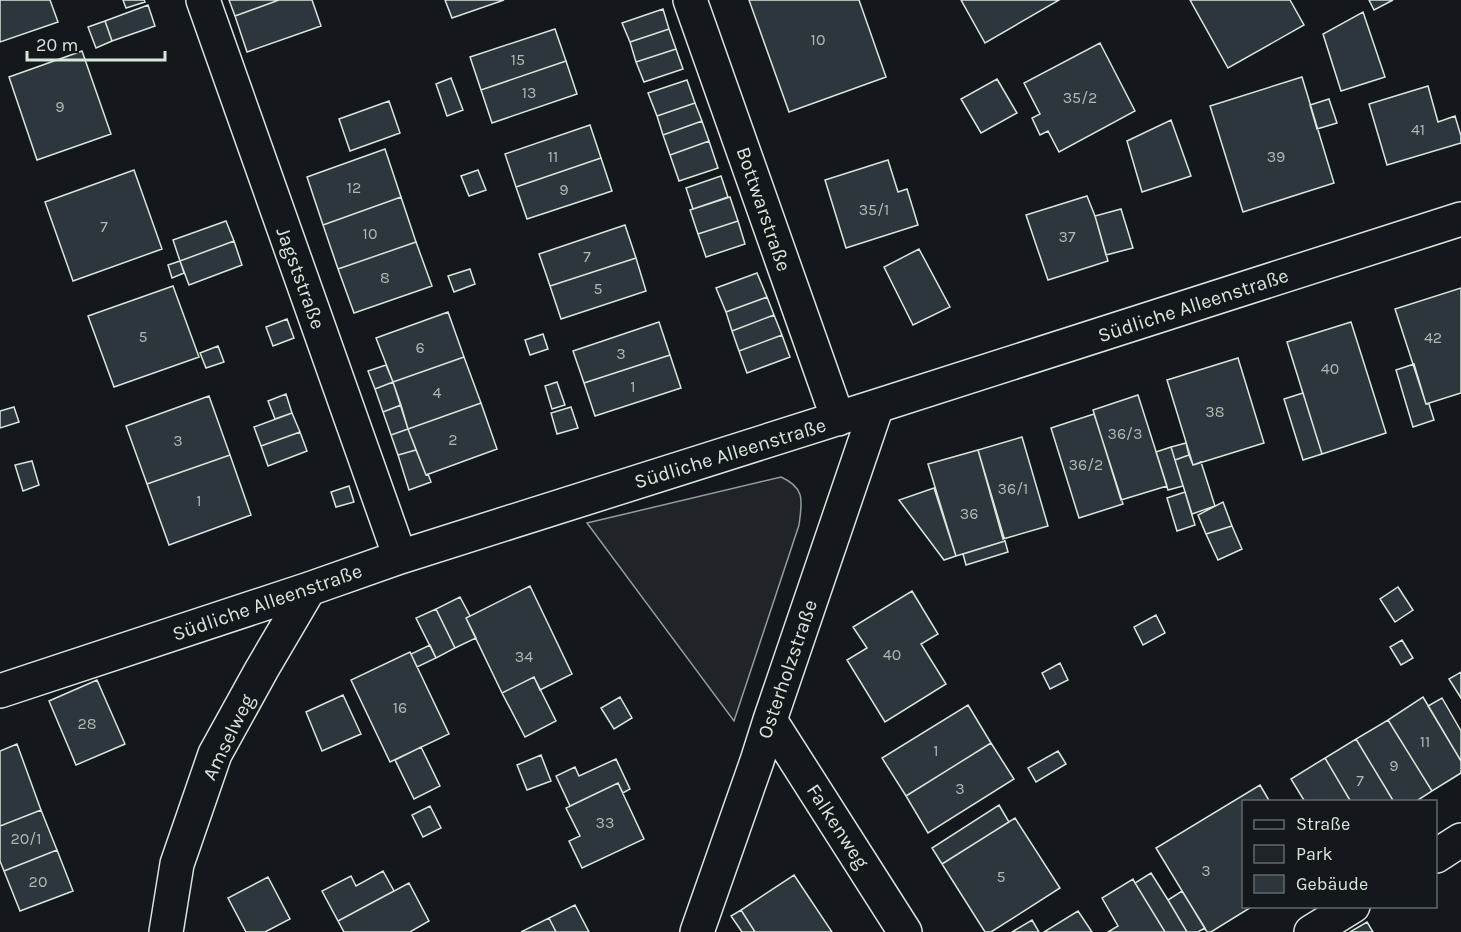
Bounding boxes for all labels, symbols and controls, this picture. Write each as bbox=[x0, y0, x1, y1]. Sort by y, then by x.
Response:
scale bar bbox=[27, 24, 165, 62]
house number: 10 bbox=[811, 30, 825, 49]
text: 20 m bbox=[36, 34, 78, 56]
house number: 15 bbox=[511, 50, 525, 69]
house number: 13 bbox=[522, 83, 536, 102]
house number: 35/2 bbox=[1063, 88, 1097, 107]
house number: 9 bbox=[55, 97, 65, 116]
house number: 41 bbox=[1411, 120, 1425, 139]
street label: Bottwarstraße bbox=[731, 144, 796, 274]
house number: 11 bbox=[548, 147, 558, 166]
house number: 39 bbox=[1267, 147, 1285, 166]
house number: 12 bbox=[347, 178, 361, 197]
house number: 9 bbox=[559, 180, 569, 199]
house number: 35/1 bbox=[859, 200, 889, 219]
house number: 7 bbox=[100, 217, 108, 236]
street label: Jagststraße bbox=[271, 224, 330, 332]
house number: 10 bbox=[363, 224, 377, 243]
house number: 37 bbox=[1059, 227, 1076, 246]
house number: 7 bbox=[583, 247, 591, 266]
street label: Südliche Alleenstraße bbox=[1095, 264, 1291, 347]
house number: 8 bbox=[380, 268, 390, 287]
house number: 5 bbox=[593, 279, 603, 298]
house number: 5 bbox=[138, 327, 148, 346]
house number: 42 bbox=[1424, 328, 1442, 347]
house number: 6 bbox=[415, 338, 425, 357]
house number: 3 bbox=[616, 344, 626, 363]
house number: 40 bbox=[1321, 359, 1339, 378]
house number: 1 bbox=[630, 377, 636, 396]
house number: 4 bbox=[433, 383, 442, 402]
house number: 38 bbox=[1205, 402, 1225, 421]
street label: Südliche Alleenstraße bbox=[632, 413, 829, 494]
house number: 36/3 bbox=[1108, 424, 1142, 443]
house number: 2 bbox=[448, 430, 458, 449]
house number: 3 bbox=[173, 431, 183, 450]
house number: 36/2 bbox=[1069, 455, 1103, 474]
house number: 36/1 bbox=[998, 479, 1028, 498]
house number: 1 bbox=[196, 491, 202, 510]
house number: 36 bbox=[960, 504, 978, 523]
street label: Südliche Alleenstraße bbox=[169, 559, 365, 646]
street label: Osterholzstraße bbox=[753, 597, 822, 742]
house number: 40 bbox=[883, 645, 901, 664]
house number: 34 bbox=[515, 647, 533, 666]
street label: Amselweg bbox=[198, 691, 259, 784]
house number: 16 bbox=[393, 698, 407, 717]
house number: 28 bbox=[77, 714, 97, 733]
house number: 11 bbox=[1420, 732, 1430, 751]
house number: 1 bbox=[933, 741, 939, 760]
house number: 9 bbox=[1389, 756, 1399, 775]
house number: 7 bbox=[1356, 771, 1364, 790]
house number: 3 bbox=[955, 779, 965, 798]
street label: Falkenweg bbox=[802, 780, 873, 873]
legend bbox=[1242, 800, 1437, 908]
house number: 33 bbox=[596, 813, 614, 832]
text: Straße bbox=[1296, 813, 1350, 835]
house number: 20/1 bbox=[11, 829, 41, 848]
text: Park bbox=[1296, 843, 1333, 865]
house number: 3 bbox=[1201, 861, 1211, 880]
house number: 5 bbox=[996, 867, 1006, 886]
house number: 20 bbox=[29, 872, 47, 891]
text: Gebäude bbox=[1296, 873, 1368, 895]

